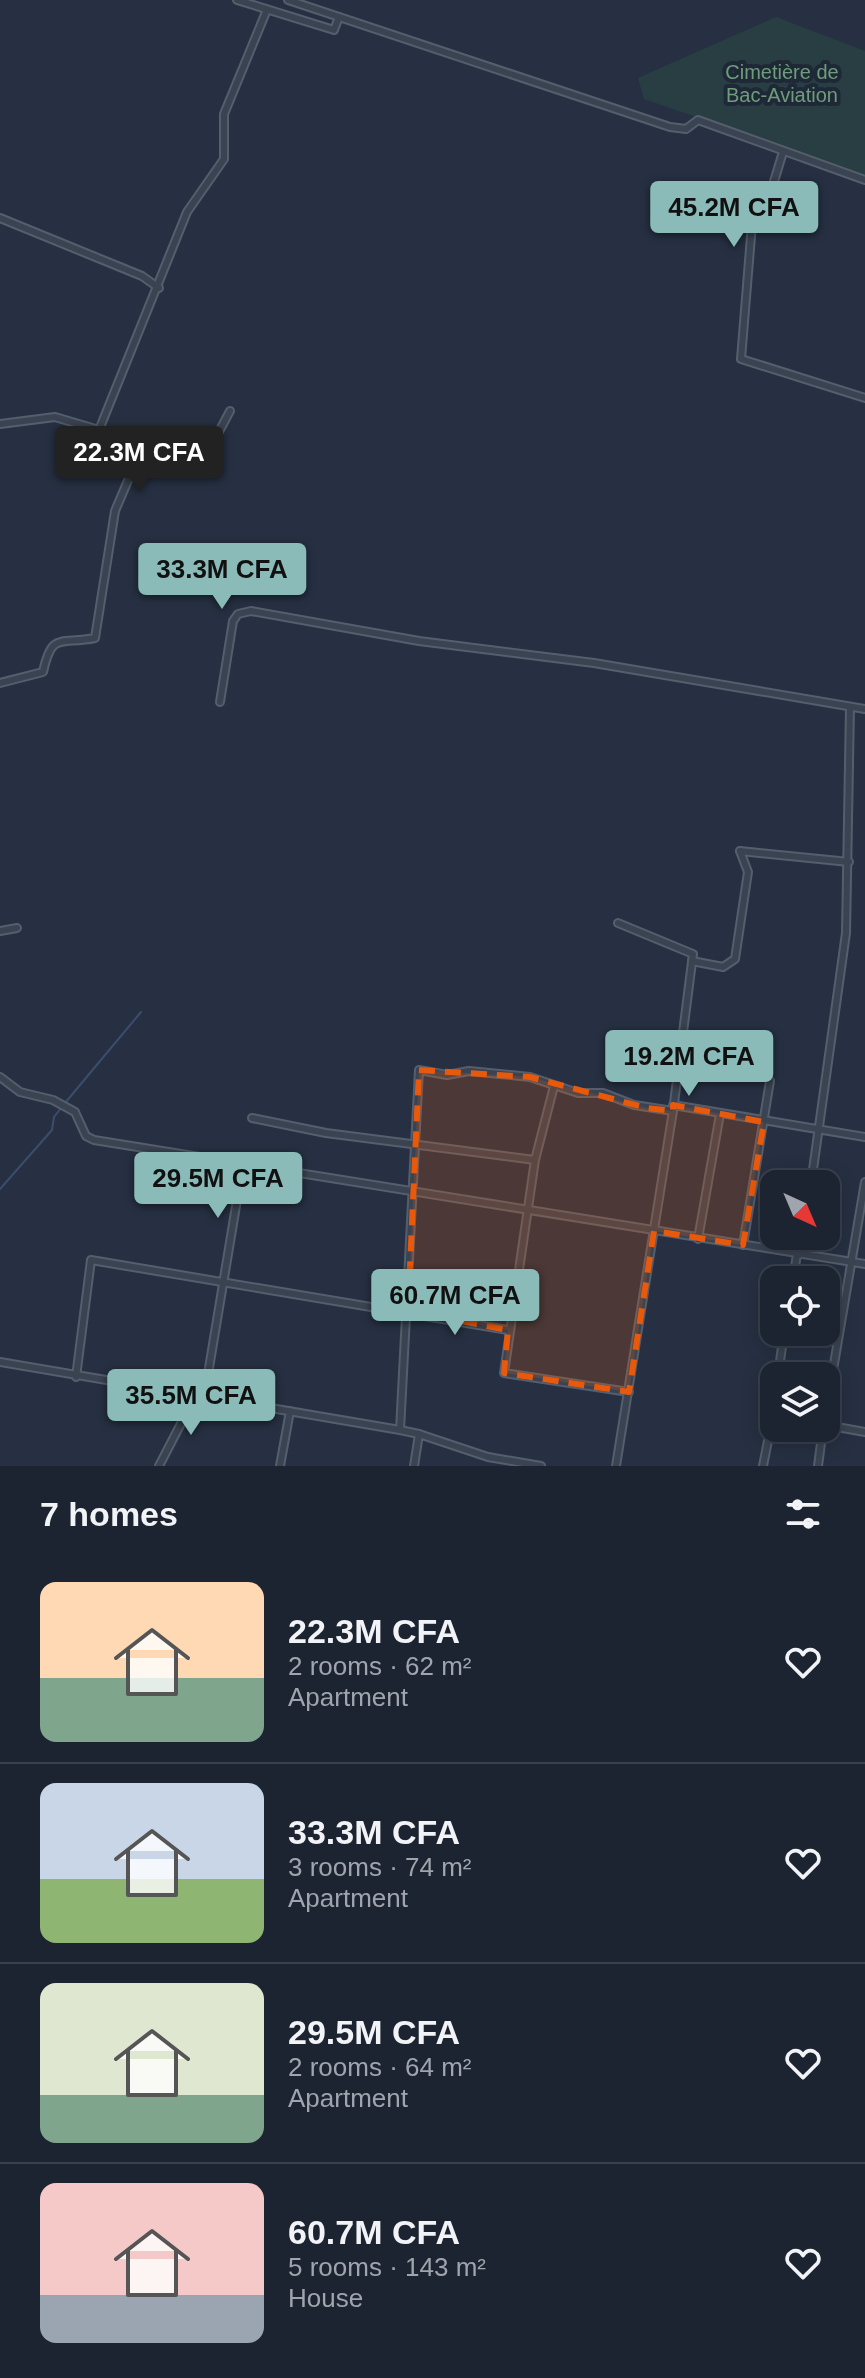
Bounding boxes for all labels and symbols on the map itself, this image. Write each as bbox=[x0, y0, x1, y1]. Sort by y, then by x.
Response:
park label: Cimetière de Bac-Aviation bbox=[725, 61, 839, 106]
pin: 45.2M CFA bbox=[642, 181, 826, 249]
pin: 22.3M CFA bbox=[47, 426, 231, 494]
pin: 33.3M CFA bbox=[130, 543, 314, 611]
pin: 19.2M CFA bbox=[597, 1030, 781, 1098]
pin: 29.5M CFA bbox=[126, 1152, 310, 1220]
north arrow bbox=[760, 1170, 840, 1250]
pin: 60.7M CFA bbox=[363, 1269, 547, 1337]
pin: 35.5M CFA bbox=[99, 1369, 283, 1437]

